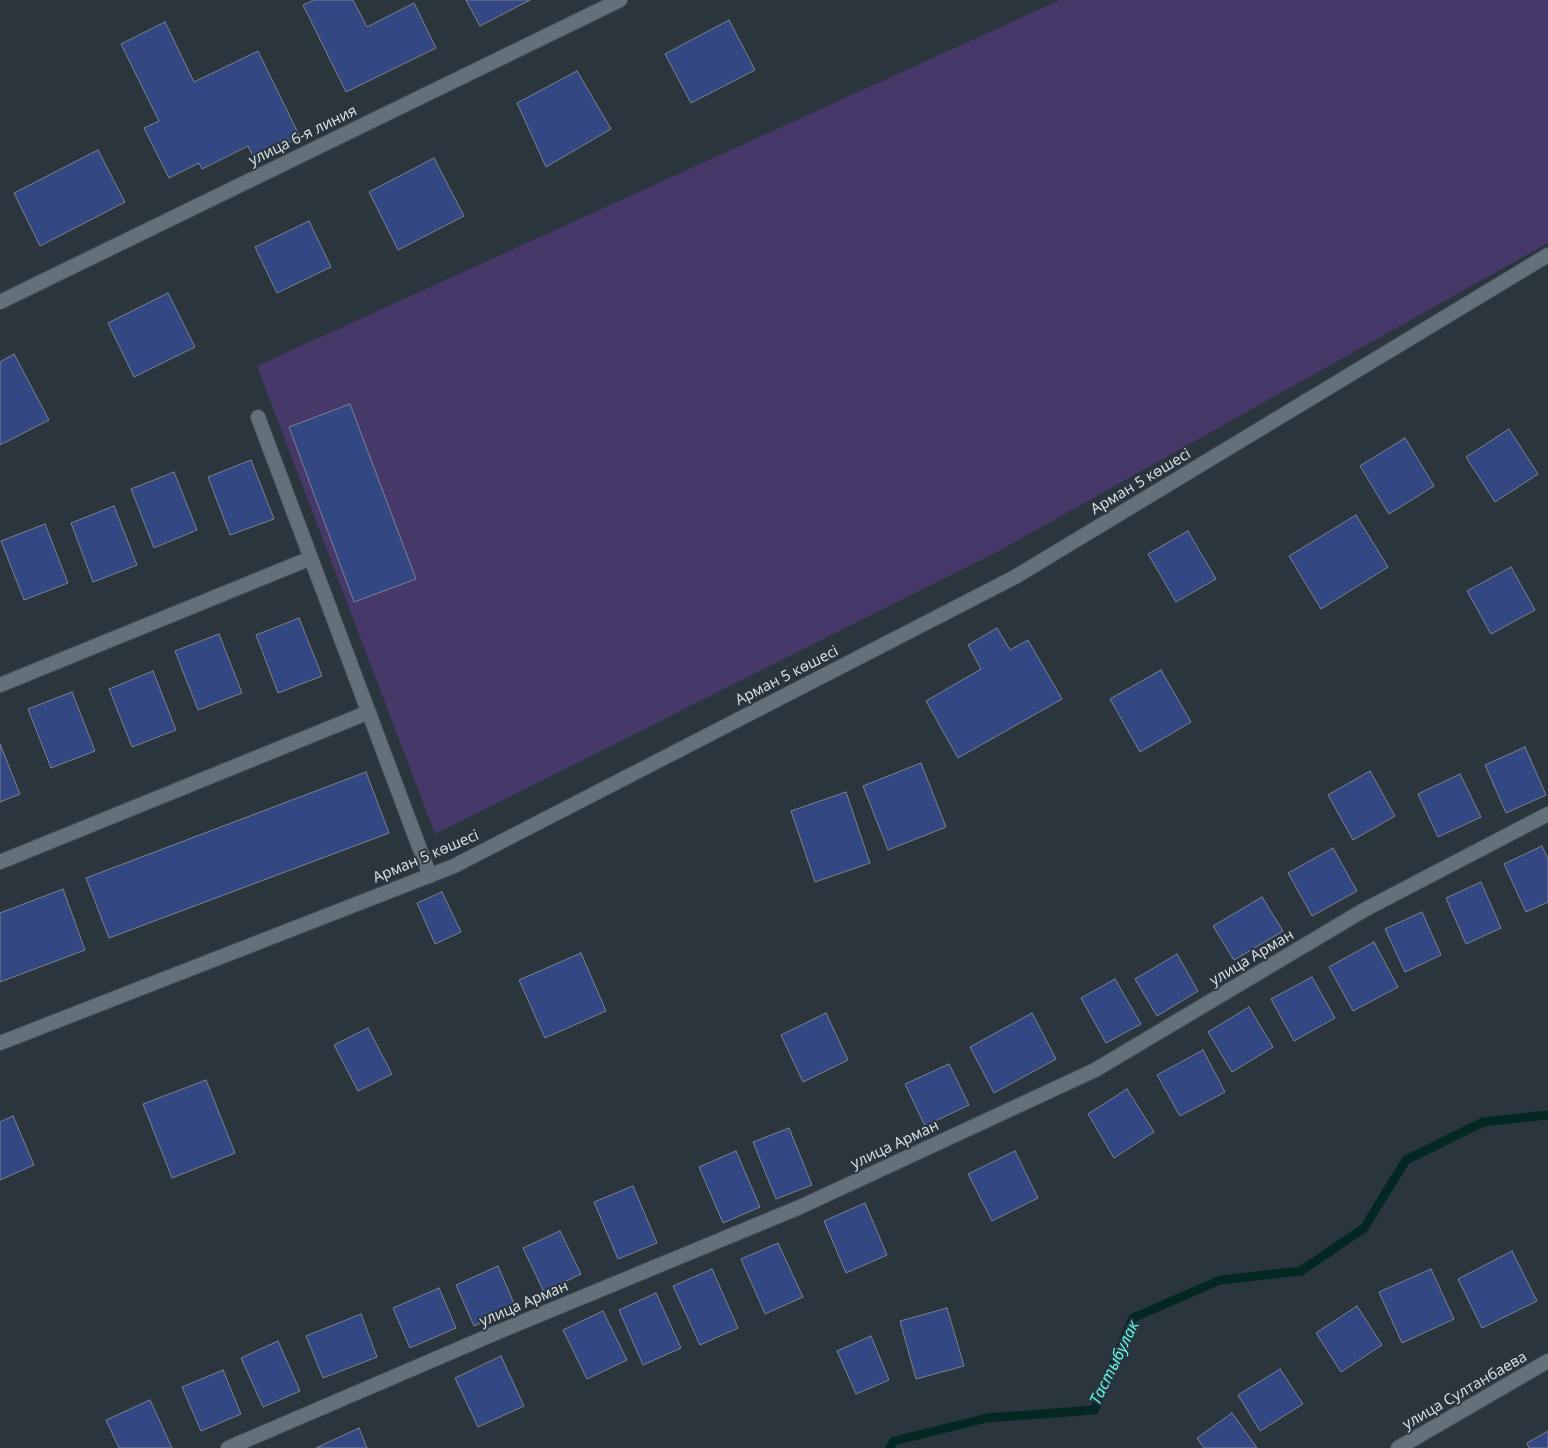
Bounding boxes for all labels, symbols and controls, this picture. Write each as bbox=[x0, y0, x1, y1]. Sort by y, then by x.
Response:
street label: улица 6-я линия bbox=[246, 102, 360, 170]
street label: Арман 5 көшесі bbox=[1088, 445, 1194, 519]
street label: Арман 5 көшесі bbox=[732, 642, 842, 710]
street label: Арман 5 көшесі bbox=[370, 827, 482, 887]
street label: улица Арман bbox=[1207, 926, 1297, 990]
street label: улица Арман bbox=[848, 1117, 942, 1173]
street label: улица Арман bbox=[477, 1277, 571, 1331]
water label: Тастыбулак bbox=[1086, 1318, 1144, 1408]
street label: улица Султанбаева bbox=[1400, 1348, 1530, 1434]

